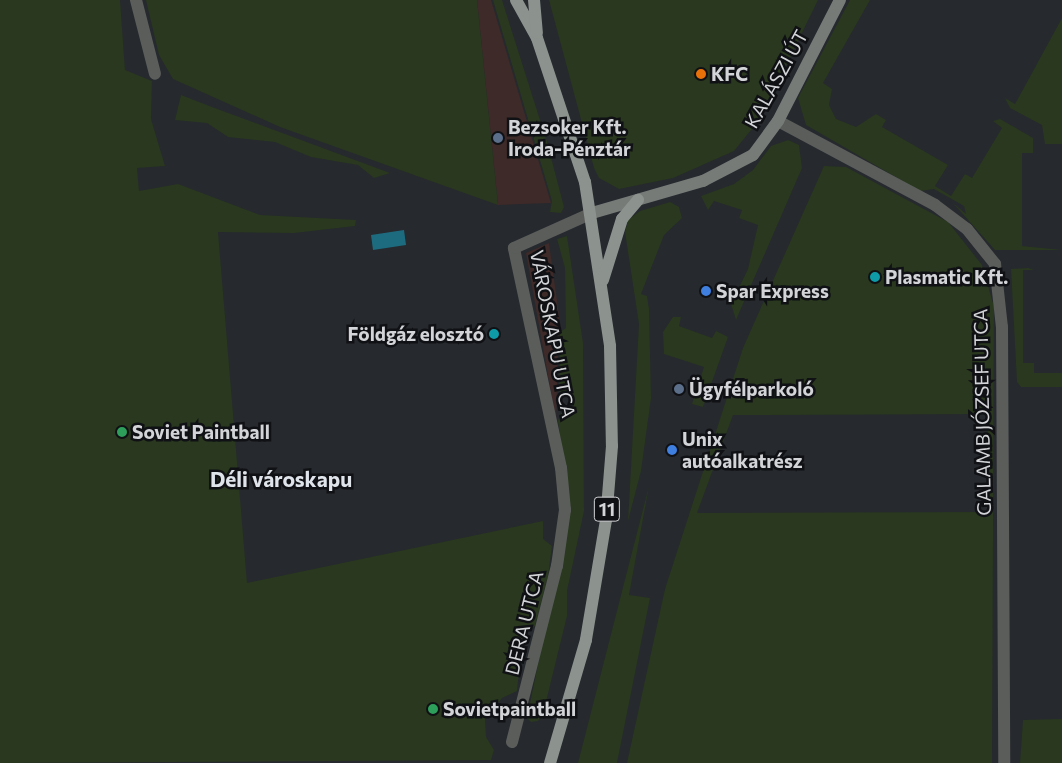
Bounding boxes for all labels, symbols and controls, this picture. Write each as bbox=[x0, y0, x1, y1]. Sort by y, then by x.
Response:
street label: KALÁSZI ÚT bbox=[740, 26, 812, 132]
place label: KFC bbox=[711, 63, 748, 85]
marker: KFC bbox=[695, 68, 707, 80]
place label: Bezsoker Kft. Iroda-Pénztár bbox=[508, 116, 631, 160]
marker: Bezsoker Kft. Iroda-Pénztár bbox=[492, 132, 504, 144]
street label: VÁROSKAPU UTCA bbox=[526, 248, 580, 420]
place label: Plasmatic Kft. bbox=[885, 266, 1008, 288]
marker: Plasmatic Kft. bbox=[869, 271, 881, 283]
place label: Spar Express bbox=[716, 280, 829, 302]
marker: Spar Express bbox=[700, 285, 712, 297]
street label: GALAMB JÓZSEF UTCA bbox=[969, 308, 995, 516]
place label: Földgáz elosztó bbox=[348, 323, 484, 345]
marker: Földgáz elosztó bbox=[488, 328, 500, 340]
place label: Ügyfélparkoló bbox=[689, 378, 814, 400]
marker: Ügyfélparkoló bbox=[673, 383, 685, 395]
place label: Soviet Paintball bbox=[132, 421, 270, 443]
marker: Soviet Paintball bbox=[116, 426, 128, 438]
place label: Unix autóalkatrész bbox=[682, 428, 803, 472]
marker: Unix autóalkatrész bbox=[666, 444, 678, 456]
district label: Déli városkapu bbox=[210, 466, 352, 492]
road number: 11 bbox=[593, 494, 621, 524]
street label: DERA UTCA bbox=[500, 569, 548, 677]
place label: Sovietpaintball bbox=[443, 698, 576, 720]
marker: Sovietpaintball bbox=[427, 703, 439, 715]

